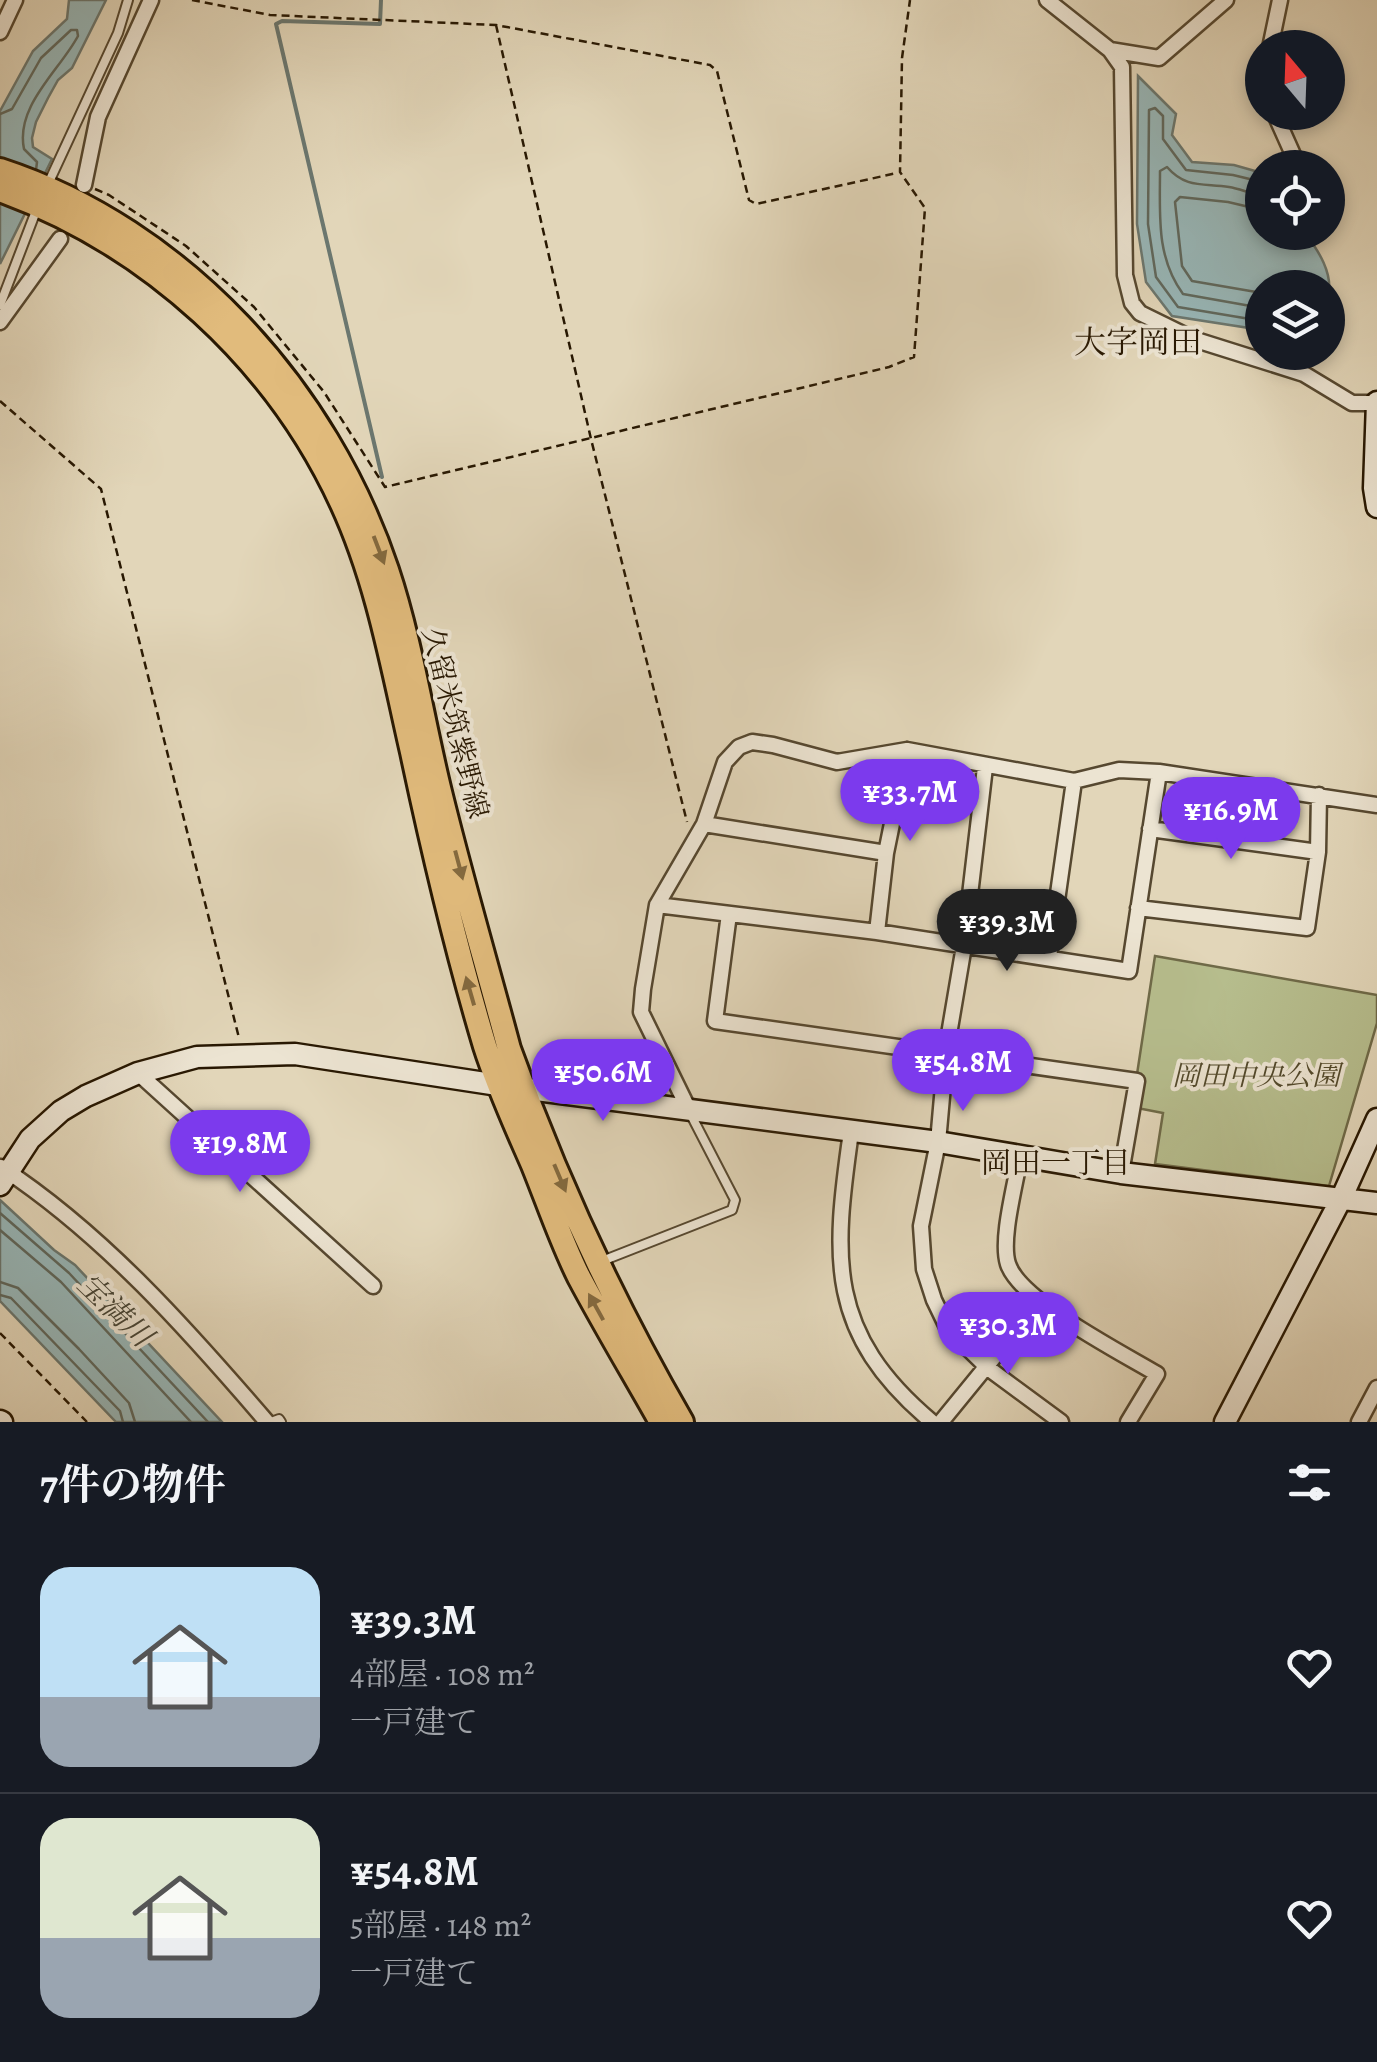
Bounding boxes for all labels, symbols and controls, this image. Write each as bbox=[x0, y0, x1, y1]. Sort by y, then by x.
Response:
north arrow bbox=[1245, 30, 1345, 130]
map controls bbox=[1245, 30, 1345, 370]
button: locate bbox=[1245, 150, 1345, 250]
button: layers bbox=[1245, 270, 1345, 370]
district label: 大字岡田 bbox=[1074, 320, 1202, 364]
one-way arrow bbox=[372, 535, 388, 565]
street label: 久留米筑紫野線 bbox=[413, 623, 497, 823]
pin: ¥33.7M bbox=[829, 759, 991, 844]
text: ¥33.7M bbox=[862, 769, 958, 813]
pin: ¥16.9M bbox=[1150, 777, 1312, 862]
text: ¥16.9M bbox=[1183, 787, 1279, 831]
one-way arrow bbox=[452, 850, 468, 881]
pin: ¥39.3M bbox=[926, 889, 1088, 974]
text: ¥39.3M bbox=[959, 899, 1055, 943]
one-way arrow bbox=[462, 976, 477, 1006]
pin: ¥54.8M bbox=[882, 1029, 1044, 1114]
pin: ¥50.6M bbox=[522, 1039, 684, 1124]
text: ¥54.8M bbox=[914, 1039, 1012, 1083]
text: ¥50.6M bbox=[554, 1049, 652, 1093]
park label: 岡田中央公園 bbox=[1172, 1057, 1344, 1095]
pin: ¥19.8M bbox=[159, 1110, 321, 1195]
text: ¥19.8M bbox=[192, 1120, 288, 1164]
district label: 岡田一丁目 bbox=[981, 1143, 1131, 1183]
one-way arrow bbox=[553, 1163, 569, 1193]
water label: 宝満川 bbox=[69, 1264, 163, 1358]
one-way arrow bbox=[587, 1292, 604, 1321]
pin: ¥30.3M bbox=[927, 1292, 1089, 1377]
text: ¥30.3M bbox=[959, 1302, 1057, 1346]
icon: filters bbox=[1282, 1455, 1337, 1510]
text: 7件の物件 bbox=[40, 1456, 226, 1513]
text: ¥39.3M bbox=[350, 1591, 477, 1648]
icon: home bbox=[120, 1607, 240, 1727]
icon: heart bbox=[1282, 1640, 1337, 1695]
text: 4部屋 · 108 m² bbox=[350, 1652, 535, 1696]
text: 一戸建て bbox=[350, 1700, 478, 1744]
text: ¥54.8M bbox=[350, 1842, 479, 1899]
icon: home bbox=[120, 1858, 240, 1978]
icon: heart bbox=[1282, 1891, 1337, 1946]
text: 5部屋 · 148 m² bbox=[350, 1903, 531, 1947]
text: 一戸建て bbox=[350, 1951, 478, 1995]

